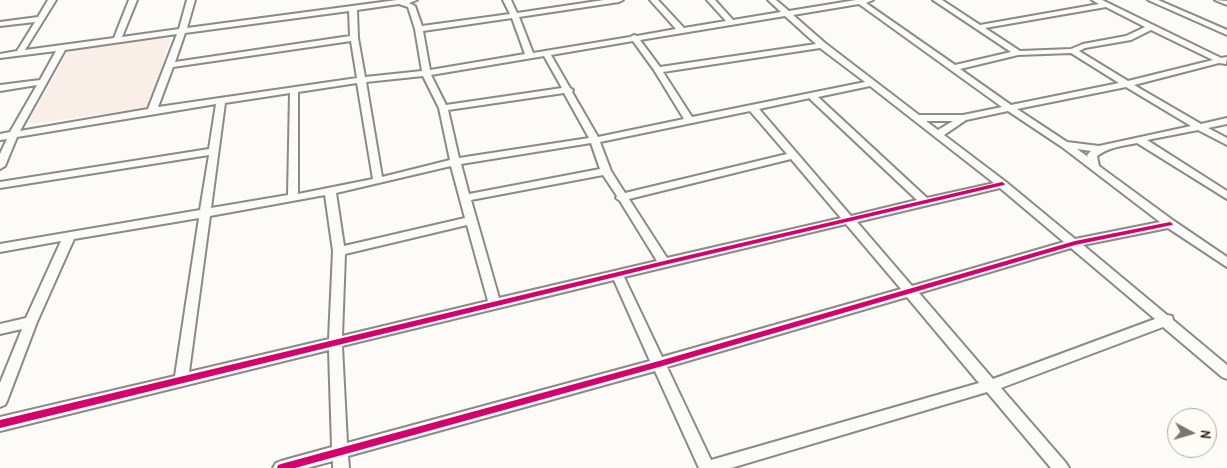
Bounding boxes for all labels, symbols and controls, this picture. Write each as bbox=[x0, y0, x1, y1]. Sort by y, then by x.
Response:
north arrow bbox=[1167, 408, 1217, 458]
text: N bbox=[1197, 430, 1216, 439]

